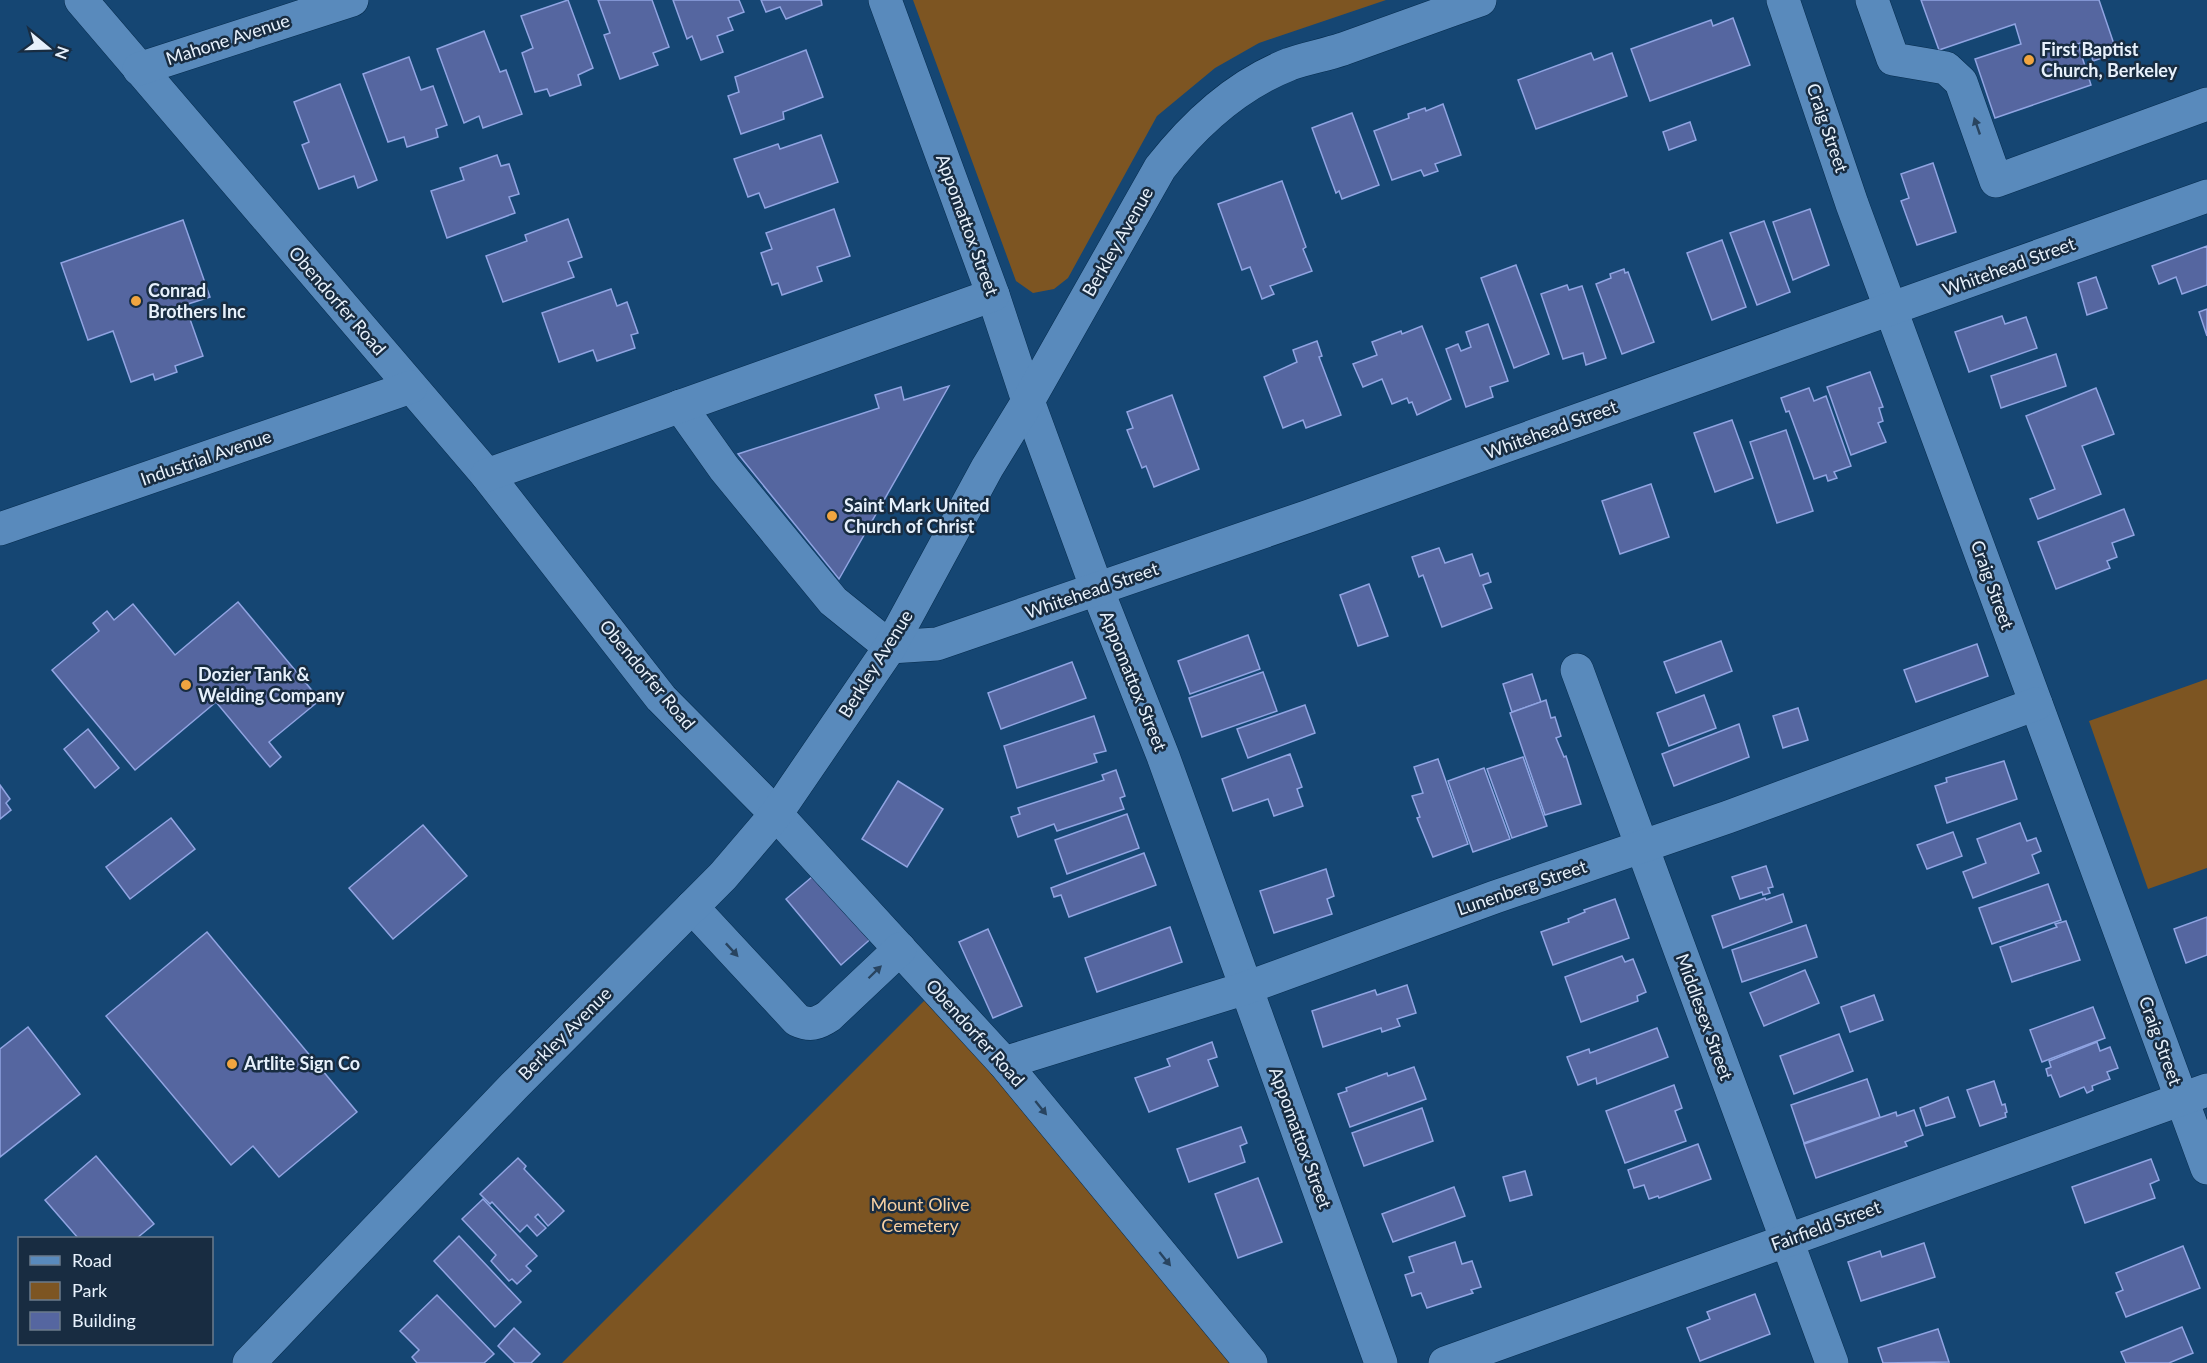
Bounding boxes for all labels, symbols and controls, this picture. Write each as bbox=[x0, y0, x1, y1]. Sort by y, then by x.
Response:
street label: Mahone Avenue bbox=[163, 9, 292, 69]
north arrow bbox=[18, 18, 78, 78]
place label: First Baptist Church, Berkeley bbox=[2041, 38, 2178, 81]
text: N bbox=[52, 44, 74, 62]
marker: First Baptist Church, Berkeley bbox=[2022, 53, 2036, 67]
street label: Craig Street bbox=[1802, 80, 1854, 176]
one-way arrow bbox=[1971, 117, 1981, 135]
street label: Appomattox Street bbox=[932, 151, 1004, 299]
street label: Berkley Avenue bbox=[1077, 183, 1157, 300]
street label: Whitehead Street bbox=[1939, 232, 2078, 300]
street label: Obendorfer Road bbox=[285, 241, 391, 359]
place label: Conrad Brothers Inc bbox=[148, 279, 246, 322]
marker: Conrad Brothers Inc bbox=[129, 294, 143, 308]
street label: Whitehead Street bbox=[1481, 395, 1620, 463]
street label: Industrial Avenue bbox=[137, 424, 274, 490]
place label: Saint Mark United Church of Christ bbox=[844, 494, 989, 537]
marker: Saint Mark United Church of Christ bbox=[825, 509, 839, 523]
street label: Craig Street bbox=[1967, 537, 2019, 633]
street label: Whitehead Street bbox=[1022, 557, 1162, 623]
street label: Berkley Avenue bbox=[833, 606, 917, 721]
street label: Appomattox Street bbox=[1096, 607, 1172, 754]
street label: Obendorfer Road bbox=[595, 615, 700, 734]
place label: Dozier Tank & Welding Company bbox=[198, 663, 345, 706]
marker: Dozier Tank & Welding Company bbox=[179, 678, 193, 692]
street label: Lunenberg Street bbox=[1454, 854, 1590, 920]
one-way arrow bbox=[724, 943, 738, 957]
street label: Middlesex Street bbox=[1672, 950, 1738, 1083]
one-way arrow bbox=[868, 965, 883, 979]
street label: Obendorfer Road bbox=[922, 974, 1030, 1091]
street label: Berkley Avenue bbox=[513, 982, 615, 1084]
street label: Craig Street bbox=[2135, 993, 2187, 1089]
place label: Artlite Sign Co bbox=[243, 1052, 360, 1074]
marker: Artlite Sign Co bbox=[225, 1057, 239, 1071]
street label: Appomattox Street bbox=[1265, 1064, 1337, 1212]
one-way arrow bbox=[1035, 1100, 1048, 1116]
park label: Mount Olive Cemetery bbox=[870, 1193, 970, 1236]
street label: Fairfield Street bbox=[1768, 1195, 1884, 1255]
legend bbox=[18, 1237, 213, 1345]
text: Road bbox=[72, 1249, 112, 1271]
one-way arrow bbox=[1158, 1251, 1171, 1266]
text: Park bbox=[72, 1279, 108, 1301]
text: Building bbox=[72, 1309, 136, 1331]

